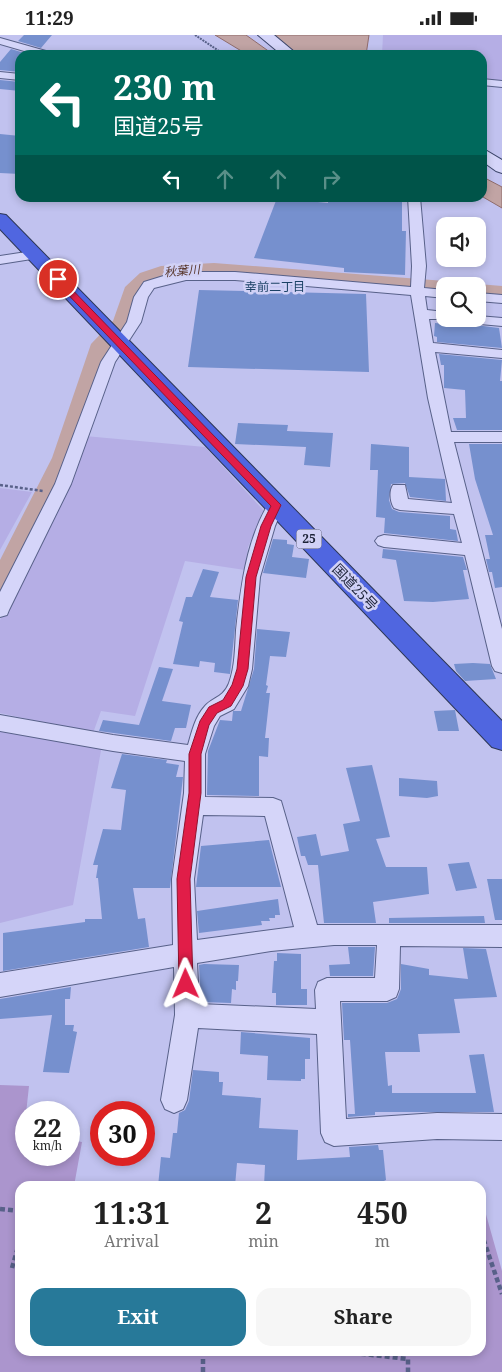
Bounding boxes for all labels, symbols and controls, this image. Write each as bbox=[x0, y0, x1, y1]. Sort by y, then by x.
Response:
text: 11:29 bbox=[25, 5, 74, 31]
text: 230 m bbox=[113, 63, 216, 110]
icon: left bbox=[30, 70, 95, 135]
text: 国道25号 bbox=[113, 110, 204, 140]
icon: left bbox=[158, 165, 186, 193]
icon: ahead bbox=[211, 165, 239, 193]
icon: ahead bbox=[264, 165, 292, 193]
icon: right bbox=[317, 165, 345, 193]
map controls bbox=[436, 217, 486, 327]
button: sound bbox=[436, 217, 486, 267]
pin bbox=[37, 258, 79, 300]
water label: 秋葉川 bbox=[163, 260, 203, 281]
icon: arrive bbox=[44, 265, 72, 293]
button: search bbox=[436, 277, 486, 327]
district label: 幸前二丁目 bbox=[245, 278, 305, 295]
road number: 25 bbox=[296, 529, 322, 549]
street label: 国道25号 bbox=[329, 559, 382, 614]
position arrow bbox=[159, 957, 211, 1009]
speed limit sign: 30 bbox=[90, 1101, 155, 1166]
text: 22 bbox=[33, 1110, 62, 1144]
text: km/h bbox=[33, 1137, 62, 1154]
text: 11:31 bbox=[93, 1192, 170, 1233]
text: 2 bbox=[255, 1192, 272, 1233]
text: 450 bbox=[357, 1192, 408, 1233]
text: Arrival bbox=[104, 1230, 159, 1252]
text: min bbox=[248, 1230, 279, 1252]
text: m bbox=[375, 1230, 390, 1252]
button: Exit bbox=[30, 1288, 246, 1346]
button: Share bbox=[256, 1288, 471, 1346]

